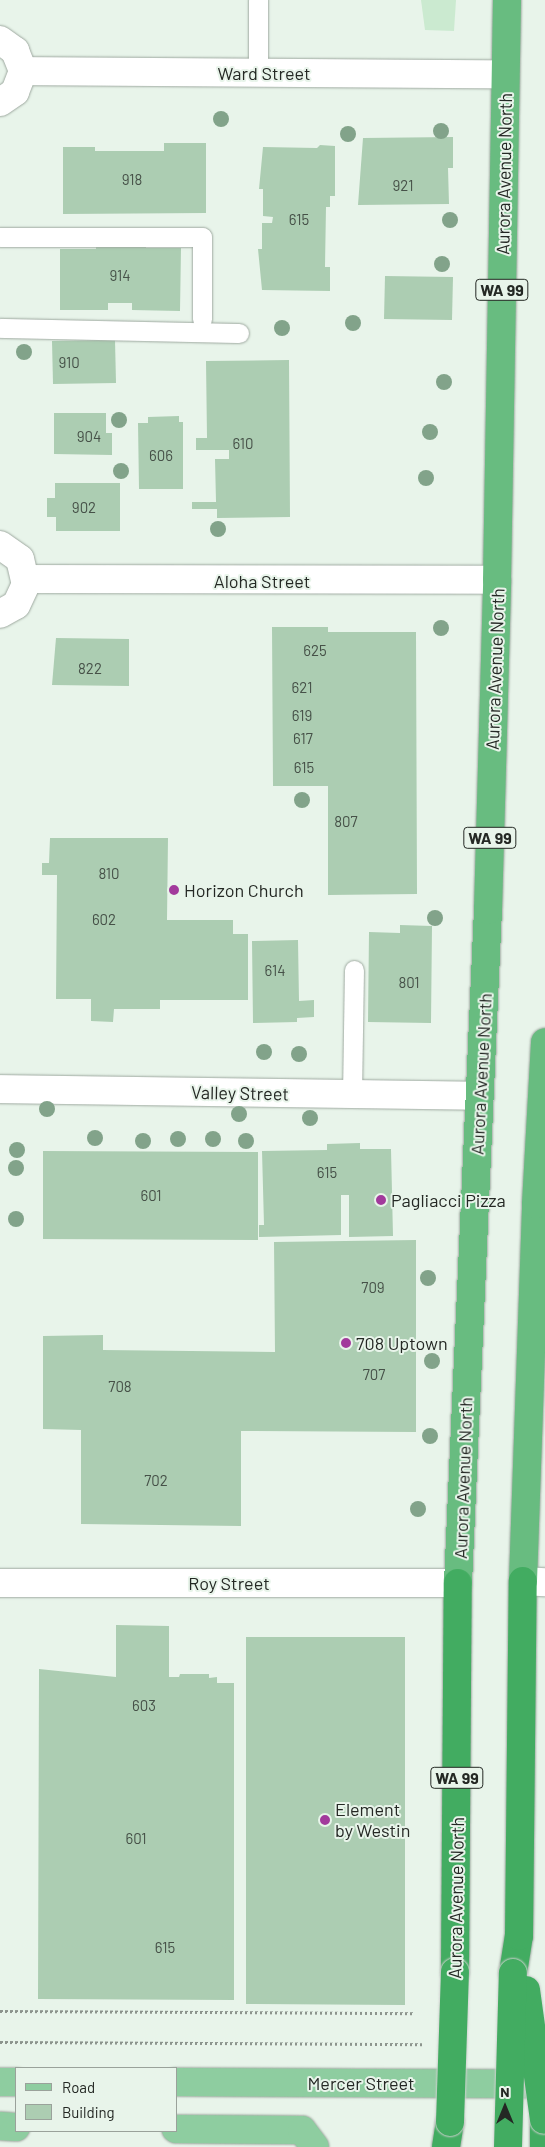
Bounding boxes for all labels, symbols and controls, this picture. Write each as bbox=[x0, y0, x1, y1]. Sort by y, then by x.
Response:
street label: Ward Street bbox=[217, 62, 311, 84]
street label: Aurora Avenue North bbox=[492, 93, 516, 255]
house number: 918 bbox=[122, 171, 142, 189]
house number: 921 bbox=[393, 177, 413, 195]
house number: 615 bbox=[289, 211, 309, 229]
house number: 914 bbox=[109, 267, 131, 285]
road number: WA 99 bbox=[474, 276, 530, 304]
house number: 910 bbox=[58, 354, 80, 372]
house number: 904 bbox=[77, 428, 101, 446]
house number: 610 bbox=[232, 435, 254, 453]
house number: 606 bbox=[149, 447, 173, 465]
house number: 902 bbox=[72, 499, 96, 517]
street label: Aloha Street bbox=[214, 570, 310, 592]
street label: Aurora Avenue North bbox=[481, 588, 509, 750]
house number: 625 bbox=[303, 642, 327, 660]
house number: 822 bbox=[78, 660, 102, 678]
house number: 621 bbox=[292, 679, 312, 697]
house number: 619 bbox=[292, 707, 312, 725]
house number: 617 bbox=[293, 730, 313, 748]
house number: 615 bbox=[294, 759, 314, 777]
house number: 807 bbox=[334, 813, 358, 831]
road number: WA 99 bbox=[462, 824, 518, 851]
house number: 810 bbox=[98, 865, 120, 883]
place label: Horizon Church bbox=[184, 879, 304, 901]
marker: Horizon Church bbox=[168, 884, 180, 896]
house number: 602 bbox=[92, 911, 116, 929]
house number: 614 bbox=[265, 962, 285, 980]
house number: 801 bbox=[398, 974, 420, 992]
street label: Aurora Avenue North bbox=[466, 993, 496, 1155]
street label: Valley Street bbox=[191, 1081, 289, 1105]
house number: 615 bbox=[317, 1164, 337, 1182]
house number: 601 bbox=[140, 1187, 162, 1205]
place label: Pagliacci Pizza bbox=[391, 1189, 506, 1211]
marker: Pagliacci Pizza bbox=[375, 1194, 387, 1206]
house number: 709 bbox=[361, 1279, 385, 1297]
place label: 708 Uptown bbox=[356, 1332, 448, 1354]
marker: 708 Uptown bbox=[340, 1337, 352, 1349]
house number: 707 bbox=[363, 1366, 385, 1384]
house number: 708 bbox=[108, 1378, 132, 1396]
street label: Aurora Avenue North bbox=[449, 1397, 477, 1559]
house number: 702 bbox=[144, 1472, 168, 1490]
street label: Roy Street bbox=[188, 1572, 270, 1594]
house number: 603 bbox=[132, 1697, 156, 1715]
road number: WA 99 bbox=[430, 1765, 484, 1792]
place label: Element by Westin bbox=[335, 1799, 410, 1842]
marker: Element by Westin bbox=[319, 1814, 331, 1826]
street label: Aurora Avenue North bbox=[444, 1817, 468, 1979]
house number: 601 bbox=[125, 1830, 147, 1848]
house number: 615 bbox=[155, 1939, 175, 1957]
legend bbox=[15, 2067, 178, 2132]
street label: Mercer Street bbox=[307, 2072, 415, 2094]
text: Road bbox=[62, 2078, 95, 2096]
north arrow bbox=[480, 2082, 530, 2132]
text: N bbox=[500, 2083, 510, 2100]
text: Building bbox=[62, 2103, 115, 2121]

